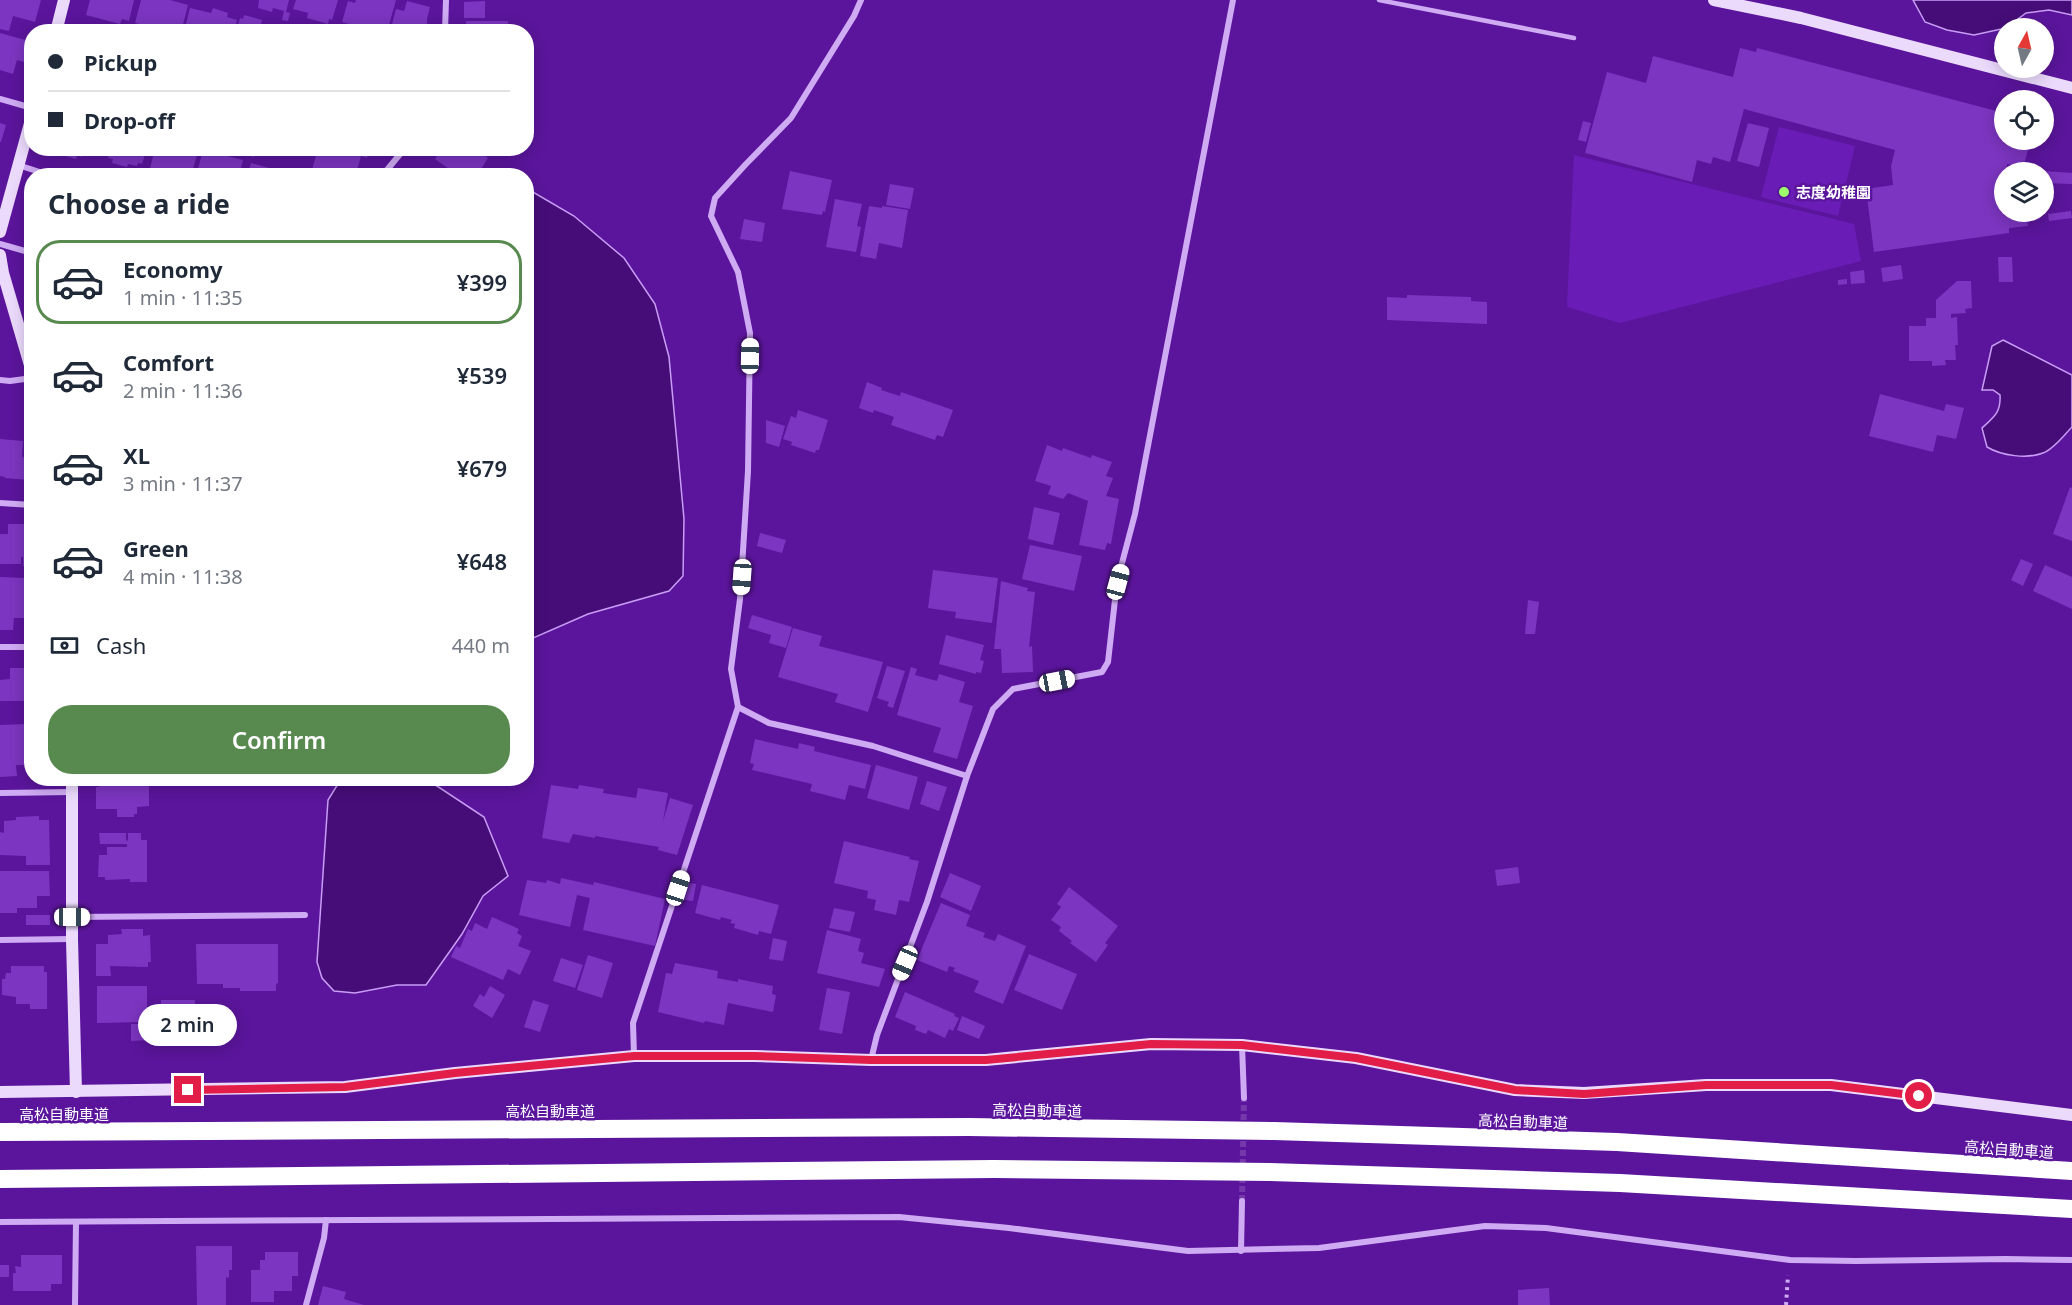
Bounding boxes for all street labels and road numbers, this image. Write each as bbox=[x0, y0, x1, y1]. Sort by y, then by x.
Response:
street label: 高松自動車道 bbox=[992, 1099, 1082, 1121]
street label: 高松自動車道 bbox=[505, 1101, 595, 1121]
street label: 高松自動車道 bbox=[19, 1104, 109, 1124]
street label: 高松自動車道 bbox=[1478, 1109, 1568, 1133]
street label: 高松自動車道 bbox=[1963, 1136, 2055, 1162]

